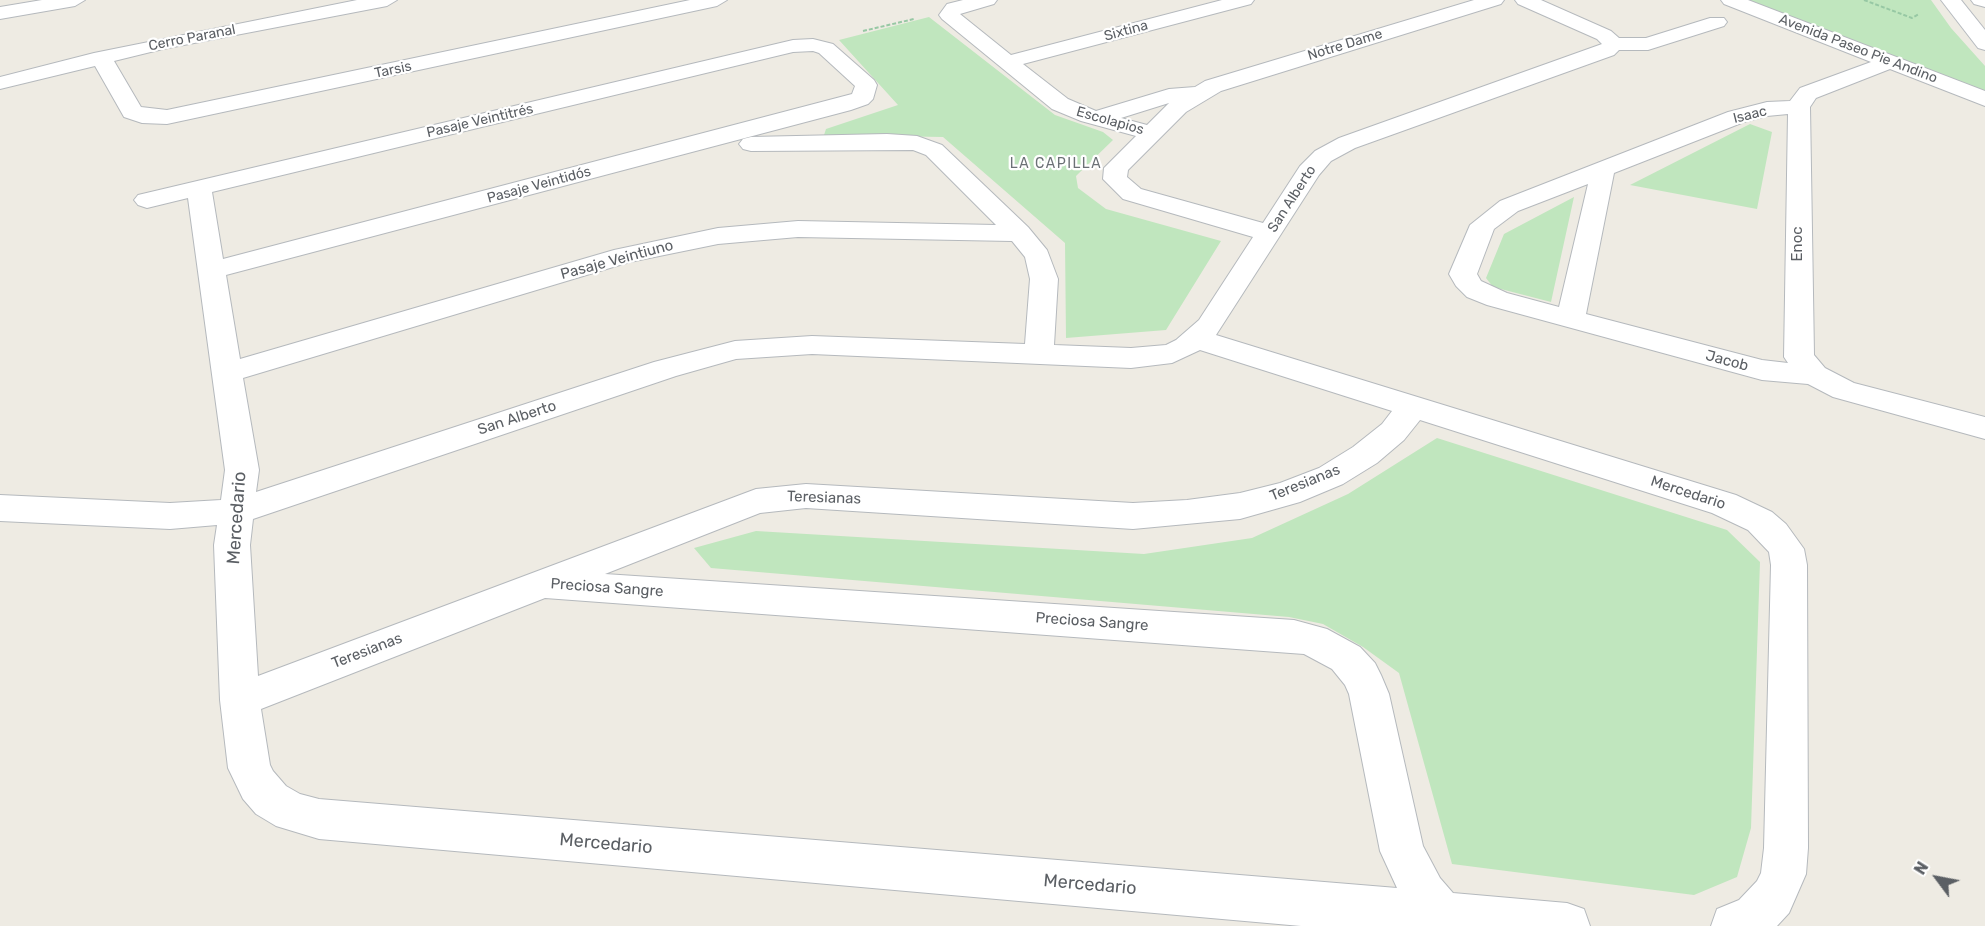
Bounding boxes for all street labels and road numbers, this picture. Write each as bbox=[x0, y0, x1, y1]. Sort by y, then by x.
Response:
street label: Avenida Paseo Pie Andino bbox=[1776, 11, 1940, 87]
street label: Sixtina bbox=[1102, 17, 1150, 45]
street label: Cerro Paranal bbox=[147, 21, 237, 55]
street label: Notre Dame bbox=[1306, 26, 1384, 64]
street label: Tarsis bbox=[373, 58, 413, 82]
street label: Pasaje Veintitrés bbox=[425, 101, 535, 141]
street label: Escolapios bbox=[1074, 103, 1146, 139]
street label: Isaac bbox=[1731, 103, 1769, 127]
street label: Pasaje Veintidós bbox=[485, 163, 593, 207]
street label: San Alberto bbox=[1264, 163, 1320, 235]
street label: Enoc bbox=[1789, 226, 1807, 262]
street label: Pasaje Veintiuno bbox=[559, 236, 675, 284]
street label: Jacob bbox=[1704, 347, 1750, 375]
street label: San Alberto bbox=[475, 397, 559, 439]
street label: Teresianas bbox=[1267, 461, 1343, 505]
street label: Mercedario bbox=[223, 471, 251, 565]
street label: Mercedario bbox=[1648, 472, 1728, 514]
street label: Teresianas bbox=[787, 488, 861, 508]
street label: Preciosa Sangre bbox=[550, 575, 664, 601]
street label: Preciosa Sangre bbox=[1035, 609, 1149, 635]
street label: Teresianas bbox=[329, 629, 405, 673]
street label: Mercedario bbox=[559, 829, 653, 859]
street label: Mercedario bbox=[1043, 870, 1137, 900]

